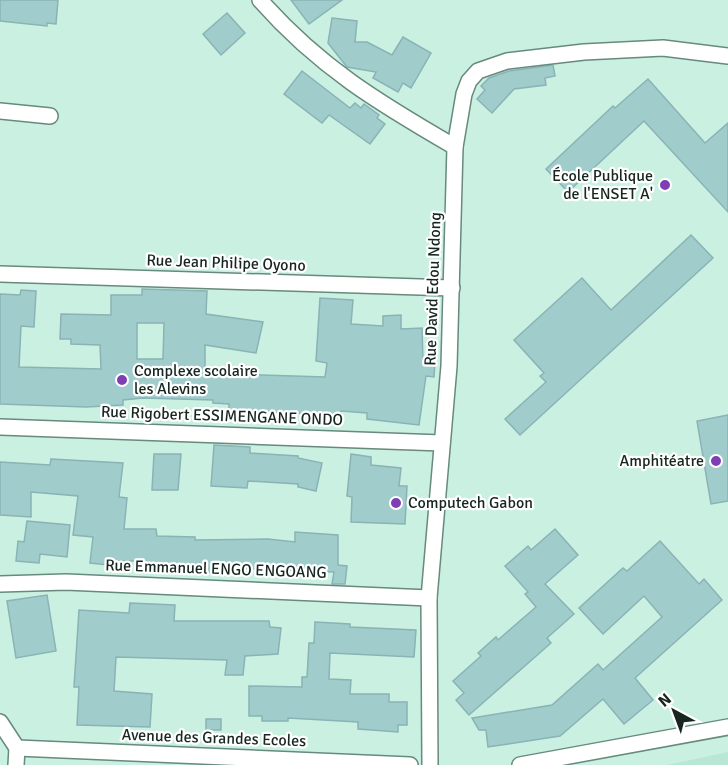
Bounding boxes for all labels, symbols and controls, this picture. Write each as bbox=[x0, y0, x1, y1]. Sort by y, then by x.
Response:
place label: École Publique de l'ENSET A' bbox=[552, 166, 653, 204]
marker: École Publique de l'ENSET A' bbox=[658, 178, 672, 192]
street label: Rue David Edou Ndong bbox=[420, 212, 446, 366]
street label: Rue Jean Philipe Oyono bbox=[146, 250, 306, 276]
place label: Complexe scolaire les Alevins bbox=[134, 361, 258, 399]
marker: Complexe scolaire les Alevins bbox=[115, 373, 129, 387]
street label: Rue Rigobert ESSIMENGANE ONDO bbox=[101, 402, 343, 430]
place label: Amphitéatre bbox=[619, 451, 704, 471]
marker: Amphitéatre bbox=[709, 454, 723, 468]
place label: Computech Gabon bbox=[408, 493, 533, 513]
marker: Computech Gabon bbox=[389, 496, 403, 510]
street label: Rue Emmanuel ENGO ENGOANG bbox=[105, 555, 327, 583]
north arrow bbox=[644, 681, 704, 741]
text: N bbox=[654, 689, 676, 712]
street label: Avenue des Grandes Ecoles bbox=[121, 725, 307, 751]

